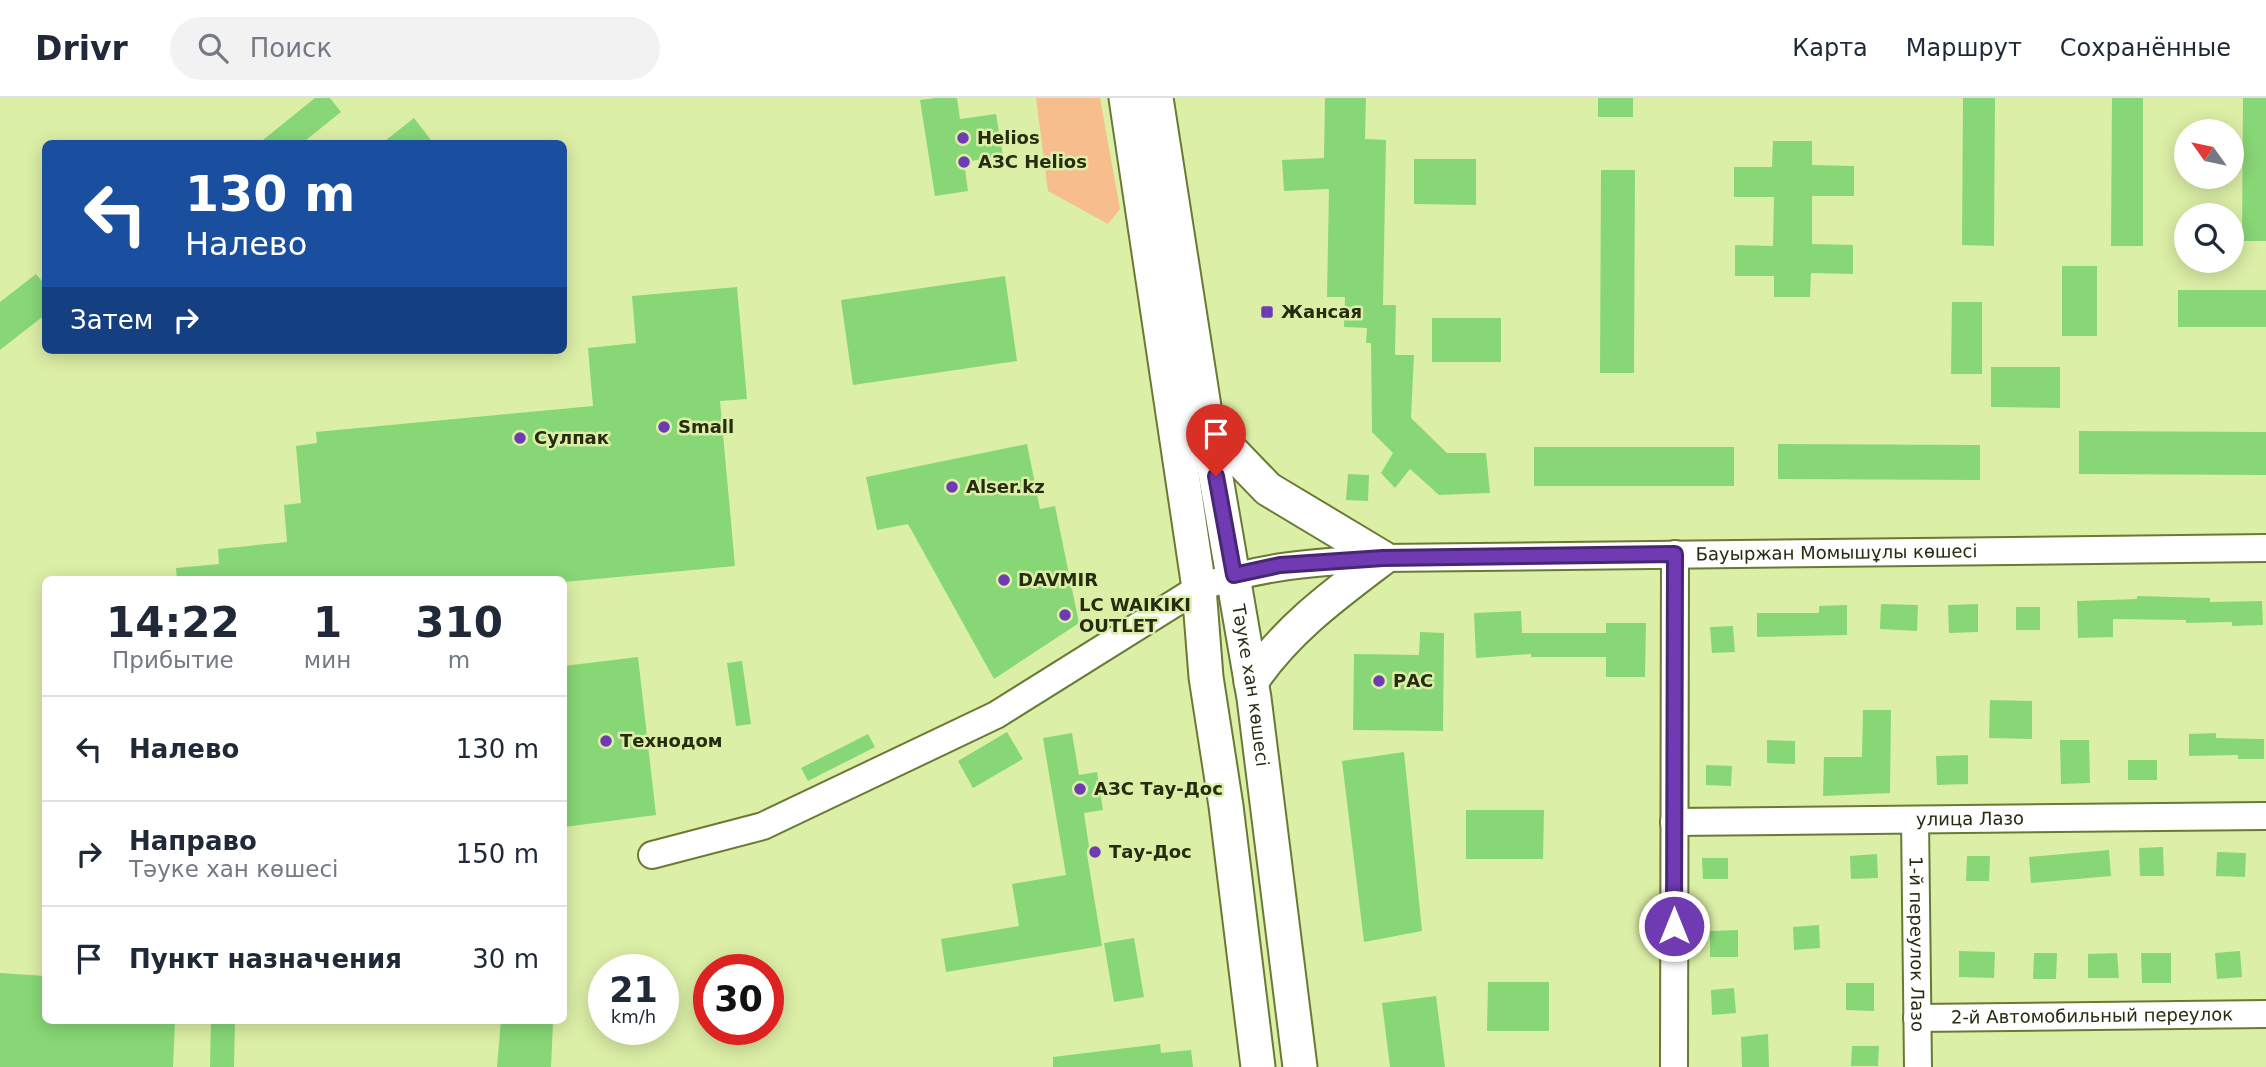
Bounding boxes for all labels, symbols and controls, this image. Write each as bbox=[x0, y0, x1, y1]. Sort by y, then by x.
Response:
search box bbox=[170, 17, 660, 80]
text: Drivr bbox=[35, 29, 128, 68]
icon: search bbox=[194, 29, 232, 67]
text: Поиск bbox=[250, 33, 332, 63]
text: Карта bbox=[1792, 34, 1868, 62]
text: Маршрут bbox=[1906, 34, 2022, 62]
text: Сохранённые bbox=[2060, 34, 2231, 62]
north arrow bbox=[2174, 119, 2244, 189]
map controls bbox=[2174, 119, 2244, 273]
place label: Helios bbox=[977, 127, 1040, 148]
marker: Helios bbox=[955, 130, 971, 146]
place label: АЗС Helios bbox=[978, 151, 1087, 172]
marker: АЗС Helios bbox=[956, 154, 972, 170]
text: 130 m bbox=[185, 166, 355, 223]
icon: left bbox=[70, 168, 161, 259]
button: search bbox=[2174, 203, 2244, 273]
text: Налево bbox=[185, 225, 307, 263]
icon: right bbox=[167, 301, 205, 339]
place label: Жансая bbox=[1281, 301, 1362, 322]
marker: Жансая bbox=[1259, 304, 1275, 320]
text: Затем bbox=[70, 305, 153, 335]
pin bbox=[1186, 404, 1246, 476]
icon: arrive bbox=[1197, 415, 1235, 453]
place label: Small bbox=[678, 416, 734, 437]
marker: Small bbox=[656, 419, 672, 435]
place label: Сулпак bbox=[534, 427, 609, 448]
marker: Сулпак bbox=[512, 430, 528, 446]
place label: Alser.kz bbox=[966, 476, 1045, 497]
marker: Alser.kz bbox=[944, 479, 960, 495]
street label: Бауыржан Момышұлы көшесі bbox=[1695, 540, 1978, 564]
place label: DAVMIR bbox=[1018, 569, 1098, 590]
marker: DAVMIR bbox=[996, 572, 1012, 588]
place label: LC WAIKIKI OUTLET bbox=[1079, 594, 1191, 636]
text: 14:22 bbox=[106, 598, 240, 647]
text: 1 bbox=[313, 598, 342, 647]
text: 310 bbox=[415, 598, 503, 647]
street label: Тәуке хан көшесі bbox=[1228, 602, 1273, 768]
marker: LC WAIKIKI OUTLET bbox=[1057, 607, 1073, 623]
text: Прибытие bbox=[112, 647, 234, 673]
text: мин bbox=[304, 647, 351, 673]
text: m bbox=[448, 647, 470, 673]
place label: РАС bbox=[1393, 670, 1433, 691]
marker: РАС bbox=[1371, 673, 1387, 689]
icon: left bbox=[70, 730, 108, 768]
place label: Технодом bbox=[620, 730, 723, 751]
marker: Технодом bbox=[598, 733, 614, 749]
text: Налево bbox=[129, 734, 239, 764]
text: 130 m bbox=[456, 734, 539, 764]
place label: АЗС Тау-Дос bbox=[1094, 778, 1223, 799]
marker: АЗС Тау-Дос bbox=[1072, 781, 1088, 797]
street label: улица Лазо bbox=[1916, 807, 2024, 830]
text: Направо bbox=[129, 826, 257, 856]
icon: right bbox=[70, 835, 108, 873]
text: 150 m bbox=[456, 839, 539, 869]
place label: Тау-Дос bbox=[1109, 841, 1192, 862]
marker: Тау-Дос bbox=[1087, 844, 1103, 860]
text: Тәуке хан көшесі bbox=[129, 856, 338, 882]
street label: 1-й переулок Лазо bbox=[1905, 856, 1929, 1032]
position arrow bbox=[1637, 889, 1711, 963]
icon: arrive bbox=[70, 940, 108, 978]
text: Пункт назначения bbox=[129, 944, 402, 974]
text: 30 m bbox=[472, 944, 539, 974]
speed limit sign: 30 bbox=[693, 954, 784, 1045]
text: 21 bbox=[609, 970, 658, 1010]
street label: 2-й Автомобильный переулок bbox=[1951, 1003, 2233, 1028]
text: km/h bbox=[611, 1006, 656, 1027]

